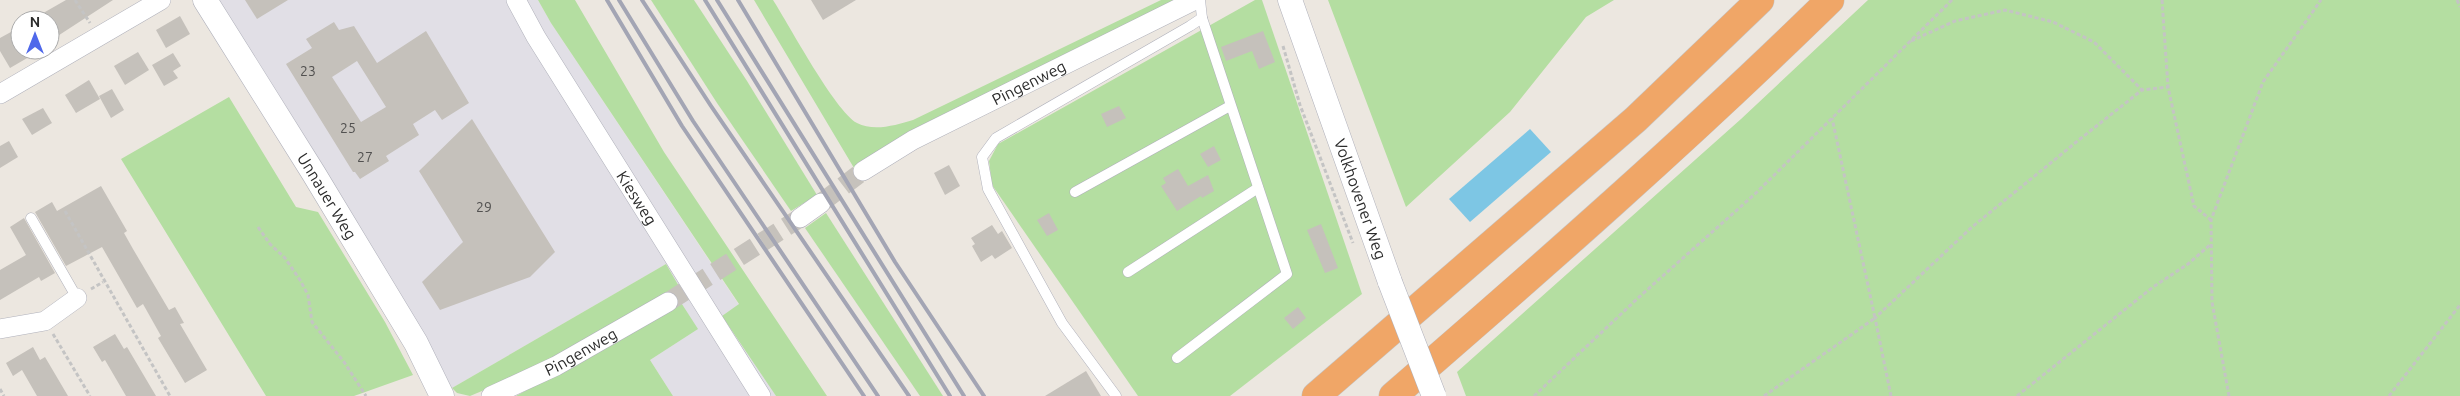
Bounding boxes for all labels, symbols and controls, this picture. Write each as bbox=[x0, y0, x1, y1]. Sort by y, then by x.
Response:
north arrow bbox=[10, 10, 60, 60]
text: N bbox=[30, 14, 40, 30]
street label: Pingenweg bbox=[989, 57, 1069, 108]
house number: 23 bbox=[300, 63, 316, 79]
house number: 25 bbox=[340, 120, 356, 136]
street label: Volkhovener Weg bbox=[1331, 136, 1390, 262]
house number: 27 bbox=[357, 149, 373, 165]
street label: Unnauer Weg bbox=[294, 150, 360, 242]
street label: Kiesweg bbox=[613, 168, 660, 228]
house number: 29 bbox=[476, 199, 492, 215]
street label: Pingenweg bbox=[542, 324, 620, 379]

